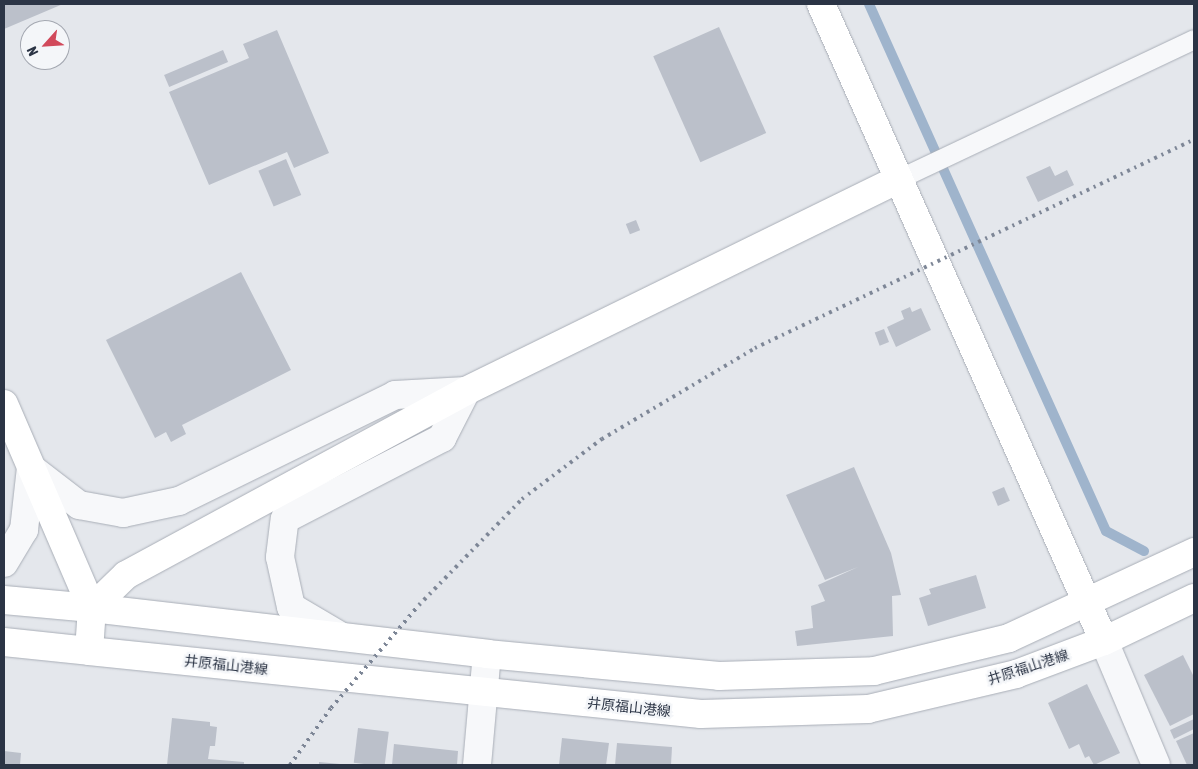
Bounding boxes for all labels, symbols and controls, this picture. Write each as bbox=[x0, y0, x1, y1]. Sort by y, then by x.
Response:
north arrow bbox=[20, 20, 70, 70]
text: N bbox=[23, 44, 41, 58]
street label: 井原福山港線 bbox=[985, 646, 1071, 688]
street label: 井原福山港線 bbox=[183, 652, 269, 678]
street label: 井原福山港線 bbox=[586, 694, 672, 720]

